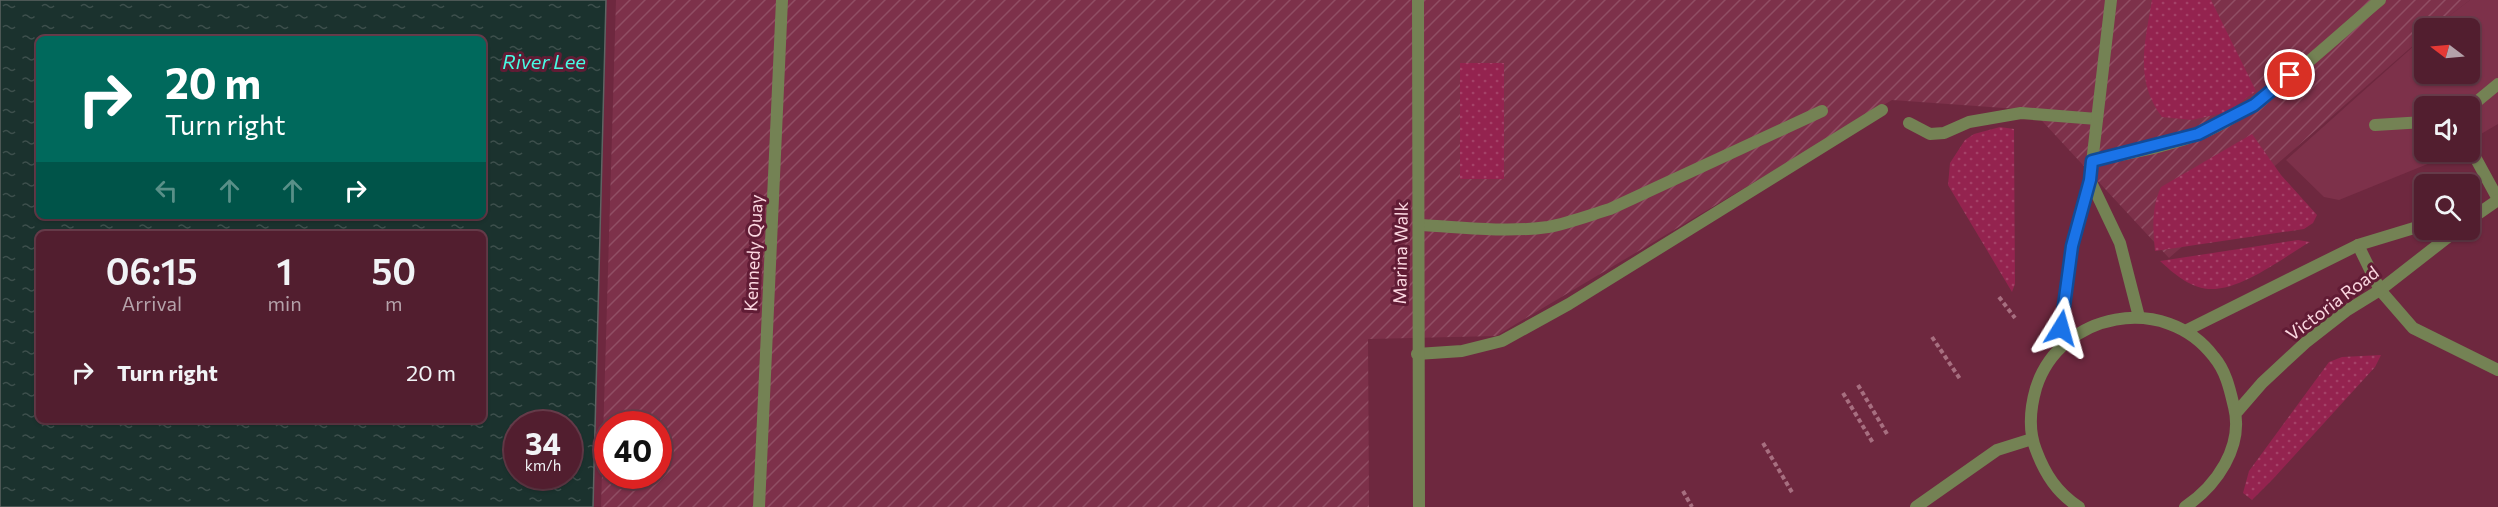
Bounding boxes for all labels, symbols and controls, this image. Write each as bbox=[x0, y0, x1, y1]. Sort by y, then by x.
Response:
north arrow bbox=[2414, 18, 2480, 84]
map controls bbox=[2414, 18, 2480, 240]
water label: River Lee bbox=[502, 49, 586, 73]
pin bbox=[2264, 49, 2315, 100]
text: 20 m bbox=[165, 56, 261, 108]
icon: arrive bbox=[2273, 58, 2306, 91]
icon: right bbox=[66, 60, 144, 138]
button: sound bbox=[2414, 96, 2480, 162]
text: Turn right bbox=[165, 108, 285, 141]
icon: left bbox=[150, 174, 183, 207]
icon: ahead bbox=[213, 174, 246, 207]
icon: ahead bbox=[276, 174, 309, 207]
icon: right bbox=[339, 174, 372, 207]
button: search bbox=[2414, 174, 2480, 240]
street label: Kennedy Quay bbox=[739, 194, 767, 312]
street label: Marina Walk bbox=[1388, 201, 1412, 304]
text: 06:15 bbox=[106, 248, 198, 292]
text: 1 bbox=[277, 248, 293, 292]
text: 50 bbox=[371, 248, 416, 292]
street label: Victoria Road bbox=[2281, 261, 2383, 345]
text: Arrival bbox=[122, 291, 182, 315]
text: min bbox=[268, 291, 302, 315]
text: m bbox=[385, 291, 403, 315]
position arrow bbox=[2029, 296, 2093, 360]
icon: right bbox=[66, 356, 99, 389]
text: Turn right bbox=[117, 359, 218, 386]
text: 20 m bbox=[406, 359, 456, 386]
speed limit sign: 40 bbox=[594, 411, 672, 489]
text: 34 bbox=[525, 424, 561, 461]
text: km/h bbox=[525, 456, 561, 474]

